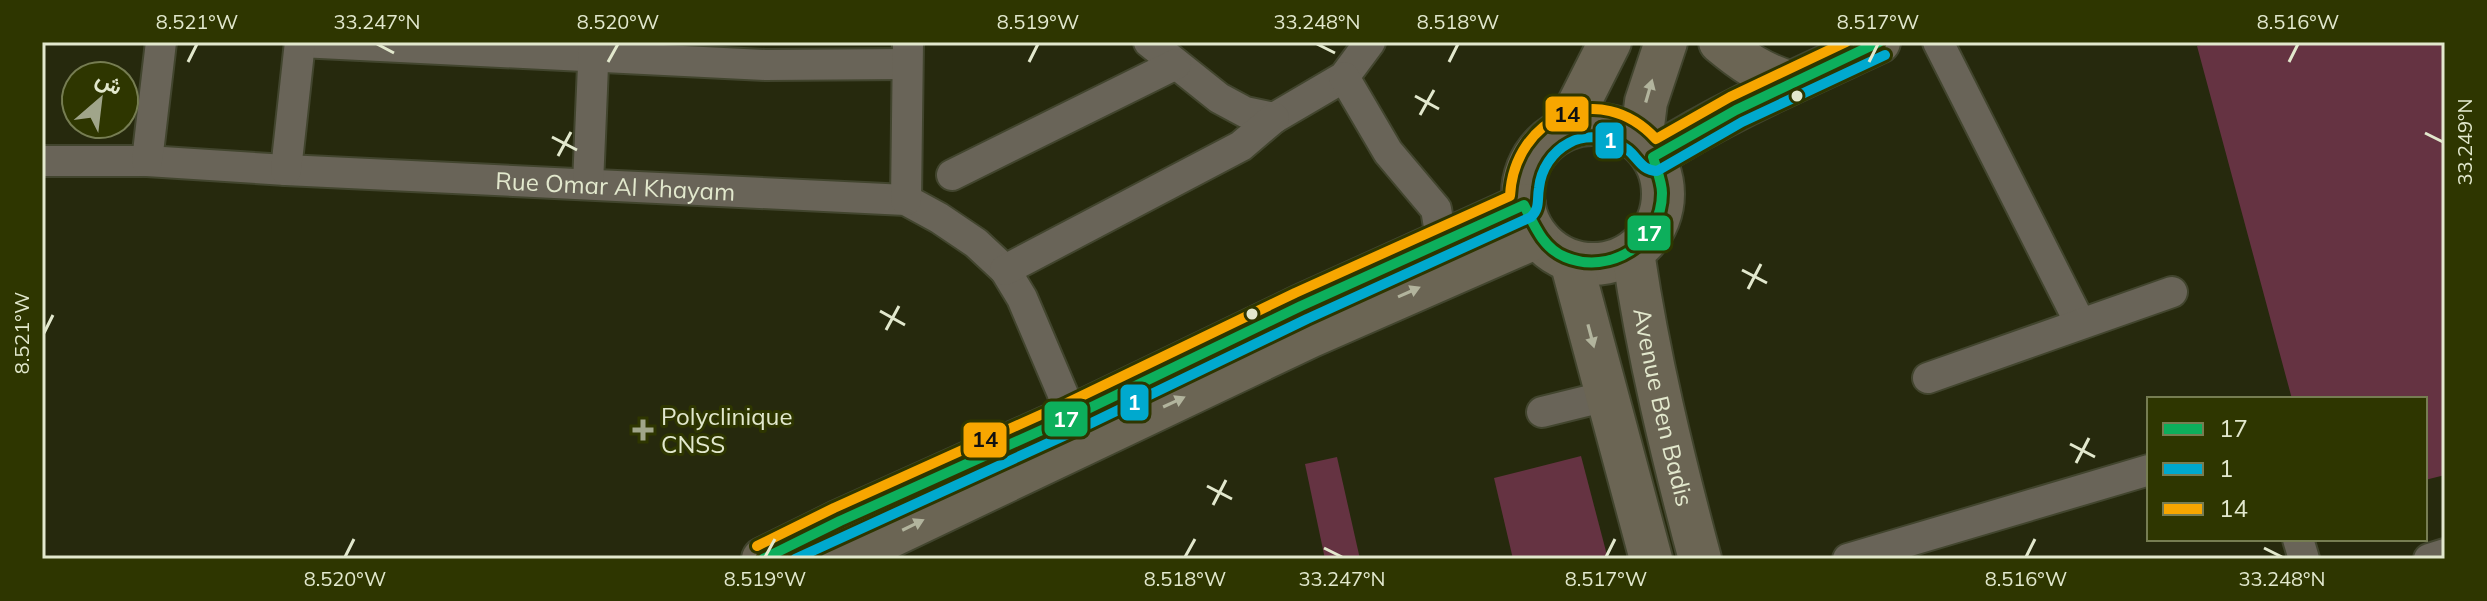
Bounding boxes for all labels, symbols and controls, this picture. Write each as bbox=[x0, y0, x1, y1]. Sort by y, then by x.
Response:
text: 8.521°W bbox=[156, 9, 238, 34]
text: 33.247°N bbox=[334, 9, 420, 34]
text: 8.520°W bbox=[577, 9, 659, 34]
text: 8.519°W bbox=[997, 9, 1079, 34]
text: 33.248°N bbox=[1274, 9, 1360, 34]
text: 8.518°W bbox=[1417, 9, 1499, 34]
text: 8.517°W bbox=[1837, 9, 1919, 34]
text: 8.516°W bbox=[2257, 9, 2339, 34]
north arrow bbox=[60, 60, 140, 140]
text: ش bbox=[91, 64, 128, 101]
one-way arrow bbox=[1643, 79, 1656, 103]
unlabelled marker bbox=[1789, 88, 1805, 104]
line badge: 14 bbox=[1544, 95, 1590, 133]
text: 33.249°N bbox=[2452, 99, 2477, 185]
text: 14 bbox=[1554, 100, 1580, 128]
line badge: 1 bbox=[1594, 121, 1625, 160]
text: 1 bbox=[1603, 126, 1617, 154]
street label: Rue Omar Al Khayam bbox=[495, 165, 736, 207]
line badge: 17 bbox=[1626, 214, 1672, 252]
text: 17 bbox=[1636, 219, 1662, 247]
one-way arrow bbox=[1397, 285, 1421, 298]
text: 8.521°W bbox=[9, 292, 34, 374]
street label: Avenue Ben Badis bbox=[1627, 305, 1701, 509]
unlabelled marker bbox=[1244, 306, 1260, 322]
one-way arrow bbox=[1585, 324, 1597, 349]
line badge: 1 bbox=[1119, 383, 1150, 422]
text: 1 bbox=[1127, 388, 1141, 416]
one-way arrow bbox=[1162, 395, 1185, 409]
legend bbox=[2147, 397, 2427, 541]
line badge: 17 bbox=[1043, 400, 1089, 438]
place label: Polyclinique CNSS bbox=[661, 401, 792, 459]
text: 17 bbox=[1053, 405, 1079, 433]
text: 17 bbox=[2219, 413, 2248, 443]
marker: Polyclinique CNSS bbox=[632, 419, 654, 441]
line badge: 14 bbox=[962, 421, 1008, 459]
text: 14 bbox=[972, 425, 998, 453]
text: 1 bbox=[2219, 453, 2233, 483]
text: 14 bbox=[2219, 493, 2248, 523]
one-way arrow bbox=[902, 518, 925, 532]
text: 8.520°W bbox=[304, 566, 386, 591]
text: 8.519°W bbox=[724, 566, 806, 591]
text: 8.518°W bbox=[1144, 566, 1226, 591]
text: 33.247°N bbox=[1299, 566, 1385, 591]
text: 8.517°W bbox=[1565, 566, 1647, 591]
text: 8.516°W bbox=[1985, 566, 2067, 591]
text: 33.248°N bbox=[2239, 566, 2325, 591]

